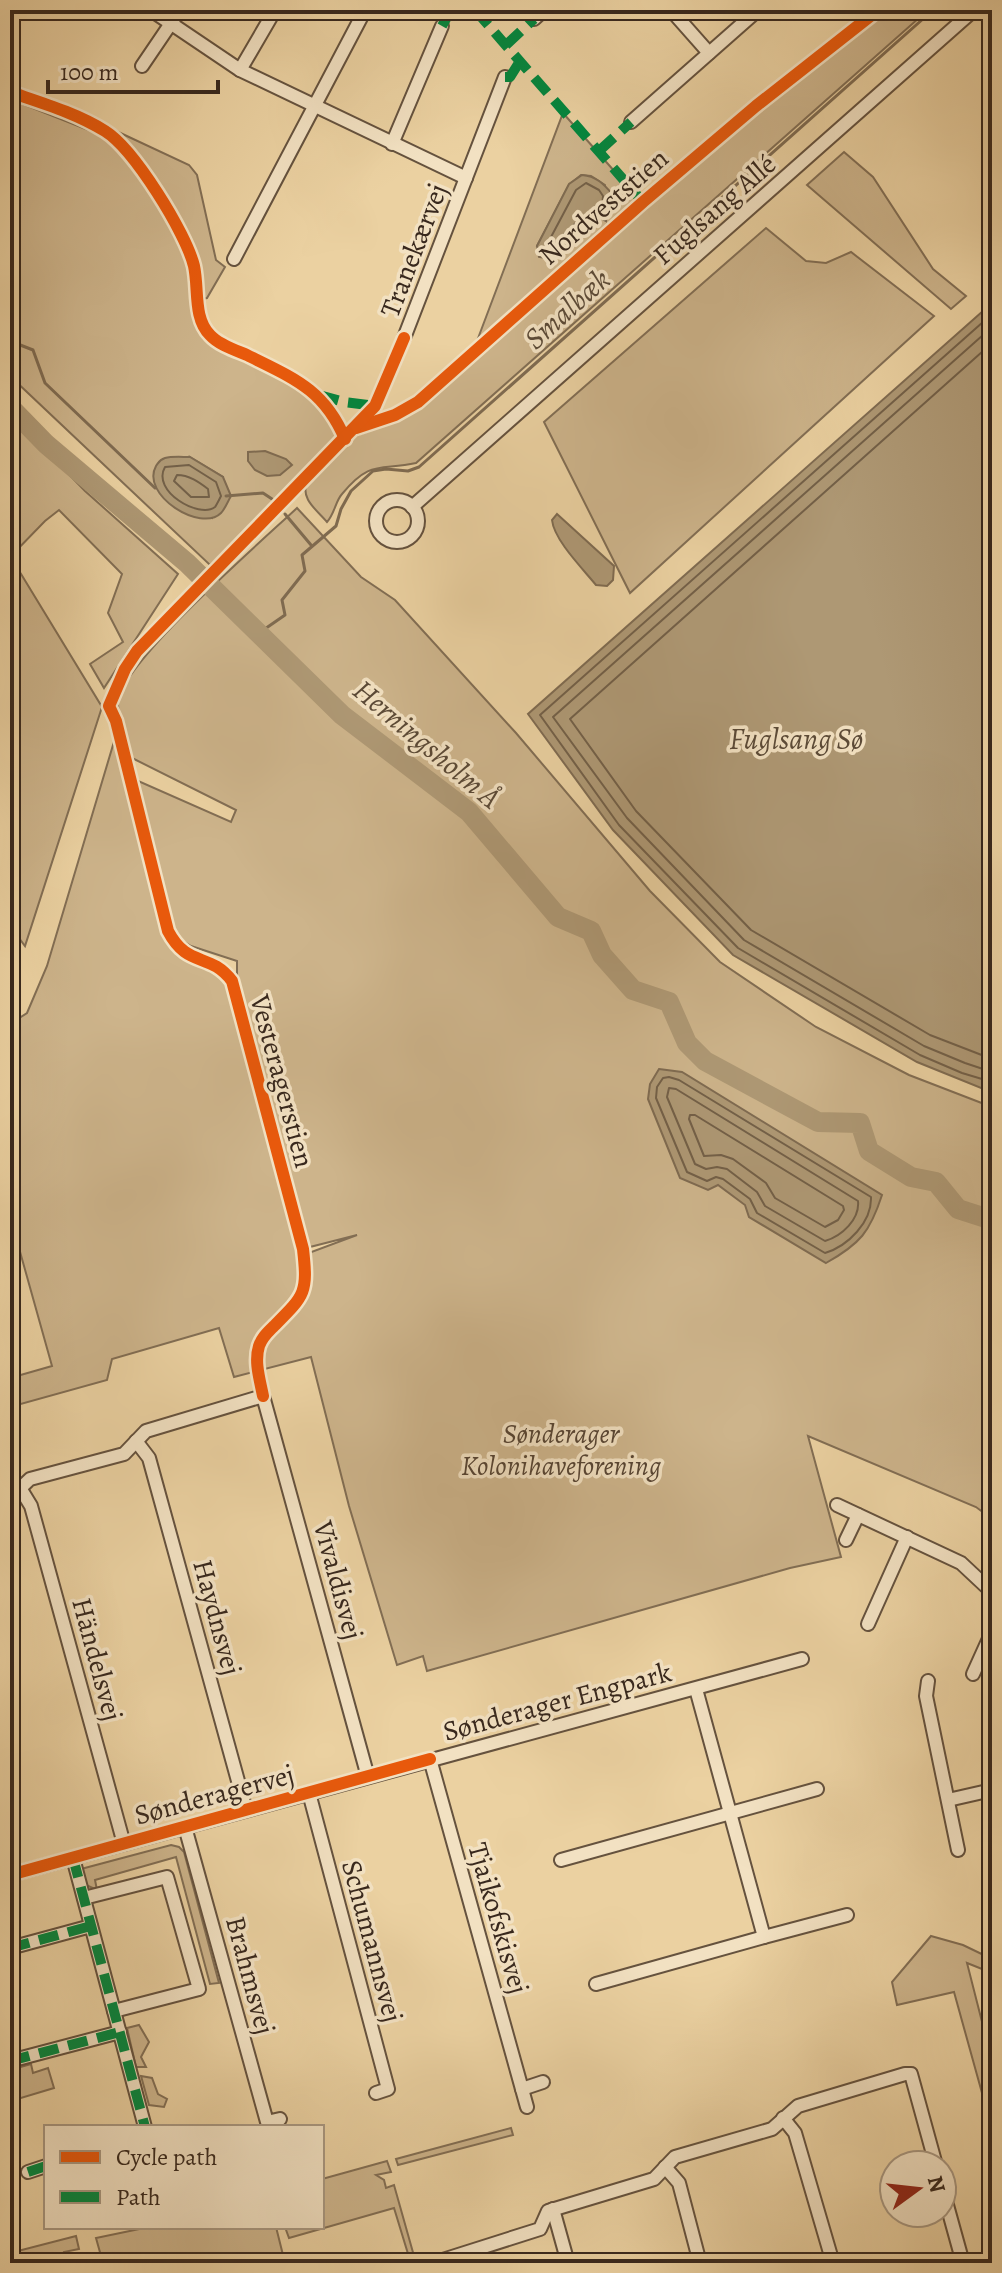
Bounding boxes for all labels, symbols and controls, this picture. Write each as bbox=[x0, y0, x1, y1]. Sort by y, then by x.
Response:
scale bar bbox=[48, 44, 218, 94]
text: 100 m bbox=[60, 56, 119, 88]
street label: Nordveststien bbox=[531, 140, 677, 274]
street label: Fuglsang Allé bbox=[645, 146, 784, 274]
street label: Tranekærvej bbox=[371, 178, 457, 323]
water label: Smalbæk bbox=[515, 260, 619, 358]
water label: Herningsholm Å bbox=[345, 670, 510, 818]
water label: Fuglsang Sø bbox=[729, 719, 863, 759]
street label: Vesteragerstien bbox=[240, 990, 323, 1172]
park label: Sønderager Kolonihaveforening bbox=[461, 1415, 662, 1485]
street label: Vivaldisvej bbox=[304, 1516, 372, 1644]
street label: Haydnsvej bbox=[183, 1555, 251, 1679]
street label: Händelsvej bbox=[62, 1593, 132, 1725]
street label: Sønderager Engpark bbox=[439, 1653, 676, 1751]
street label: Sønderagervej bbox=[130, 1755, 298, 1835]
street label: Tjaikofskisvej bbox=[458, 1838, 538, 1998]
street label: Schumannsvej bbox=[332, 1856, 412, 2026]
street label: Brahmsvej bbox=[216, 1912, 284, 2039]
legend bbox=[44, 2125, 324, 2229]
text: Cycle path bbox=[116, 2141, 217, 2173]
north arrow bbox=[878, 2149, 958, 2229]
text: N bbox=[920, 2172, 953, 2196]
text: Path bbox=[116, 2181, 161, 2213]

